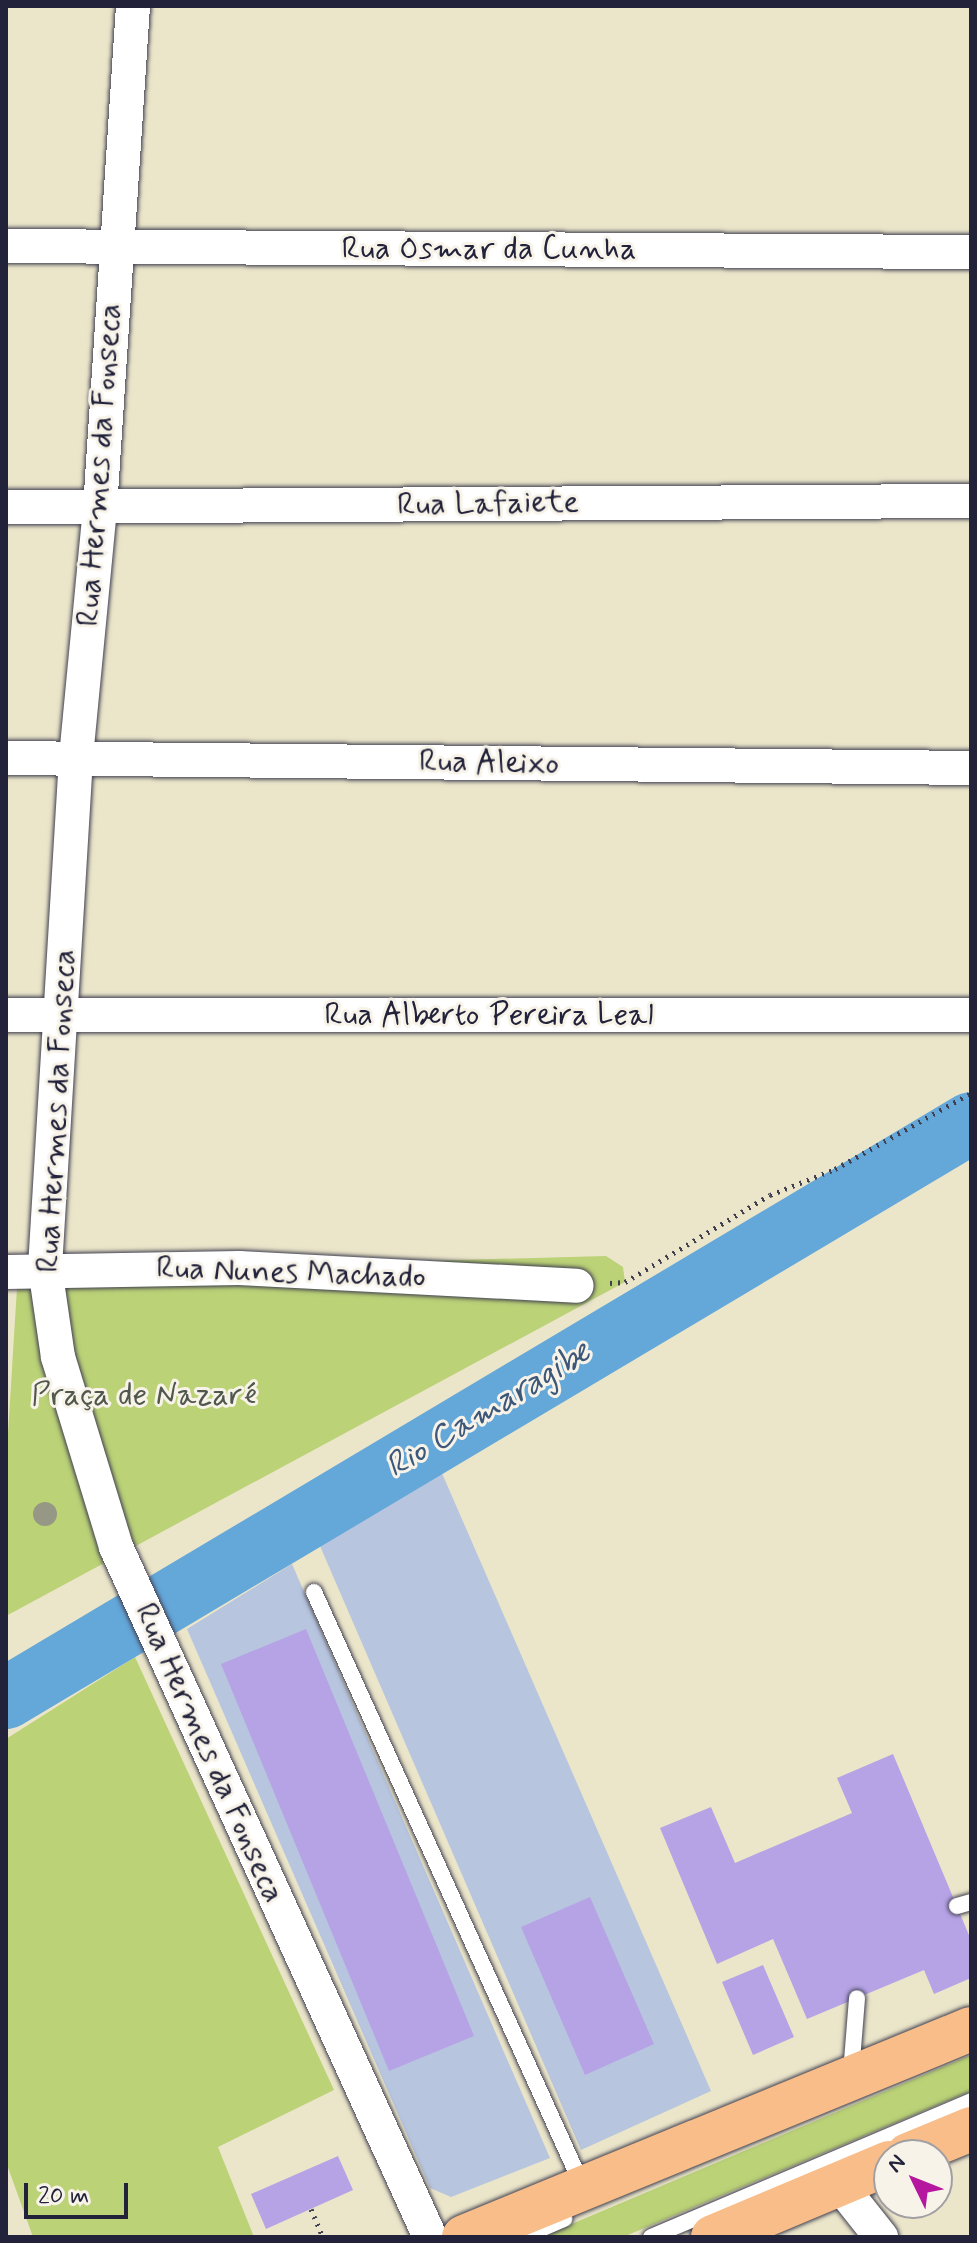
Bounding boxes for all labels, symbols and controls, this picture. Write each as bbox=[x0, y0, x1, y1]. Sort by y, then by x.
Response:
street label: Rua Osmar da Cunha bbox=[345, 230, 633, 268]
street label: Rua Hermes da Fonseca bbox=[70, 302, 130, 628]
street label: Rua Lafaiete bbox=[399, 483, 577, 525]
street label: Rua Aleixo bbox=[419, 743, 559, 783]
street label: Rua Hermes da Fonseca bbox=[29, 948, 85, 1274]
street label: Rua Alberto Pereira Leal bbox=[325, 996, 653, 1034]
street label: Rua Nunes Machado bbox=[157, 1249, 425, 1297]
water label: Rio Camaragibe bbox=[378, 1333, 598, 1487]
park label: Praça de Nazaré bbox=[31, 1376, 257, 1414]
street label: Rua Hermes da Fonseca bbox=[125, 1597, 293, 1909]
north arrow bbox=[873, 2139, 953, 2219]
text: N bbox=[882, 2149, 912, 2179]
scale bar bbox=[28, 2167, 132, 2217]
text: 20 m bbox=[38, 2181, 89, 2212]

